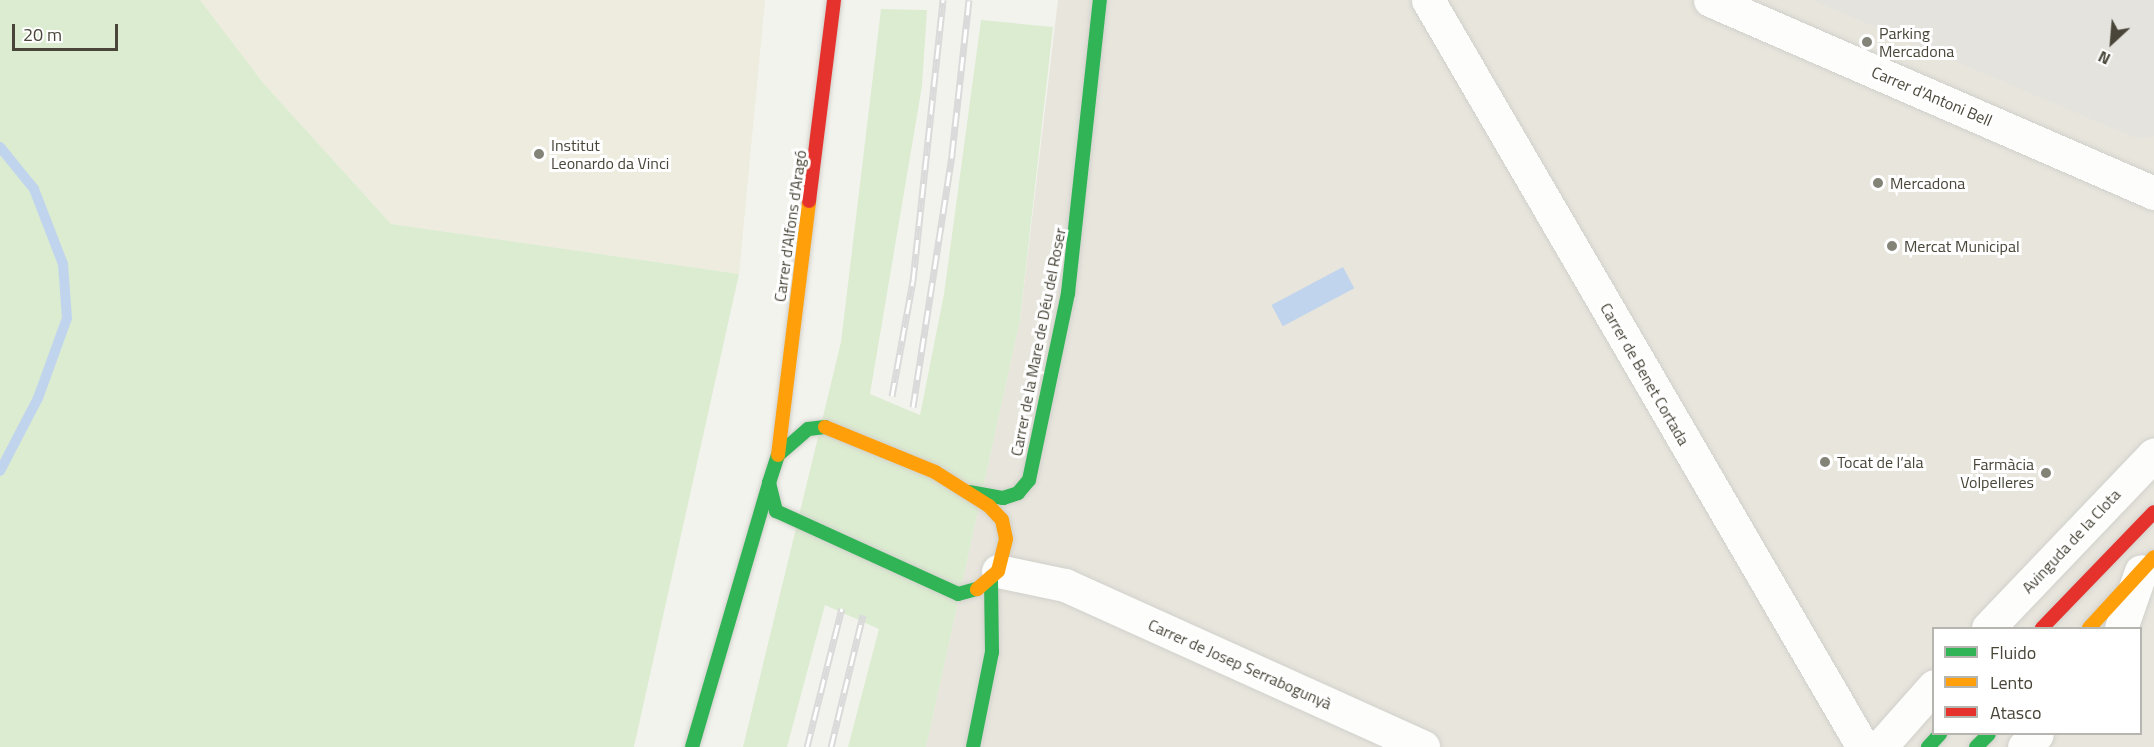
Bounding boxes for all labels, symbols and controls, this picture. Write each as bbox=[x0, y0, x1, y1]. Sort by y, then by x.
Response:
scale bar bbox=[15, 12, 122, 50]
north arrow bbox=[2082, 12, 2142, 72]
text: 20 m bbox=[23, 21, 62, 48]
place label: Parking Mercadona bbox=[1879, 23, 1954, 61]
marker: Parking Mercadona bbox=[1860, 35, 1874, 49]
text: N bbox=[2094, 45, 2114, 71]
street label: Carrer d'Antoni Bell bbox=[1869, 62, 1995, 130]
place label: Institut Leonardo da Vinci bbox=[551, 135, 669, 173]
marker: Institut Leonardo da Vinci bbox=[532, 147, 546, 161]
street label: Carrer d'Alfons d'Aragó bbox=[770, 149, 810, 303]
place label: Mercadona bbox=[1890, 173, 1965, 193]
marker: Mercadona bbox=[1871, 176, 1885, 190]
street label: Carrer de la Mare de Déu del Roser bbox=[1006, 226, 1070, 458]
place label: Mercat Municipal bbox=[1904, 236, 2020, 256]
marker: Mercat Municipal bbox=[1885, 239, 1899, 253]
street label: Carrer de Benet Cortada bbox=[1596, 299, 1694, 449]
place label: Tocat de l’ala bbox=[1837, 452, 1923, 472]
place label: Farmàcia Volpelleres bbox=[1960, 454, 2034, 492]
marker: Tocat de l’ala bbox=[1818, 455, 1832, 469]
marker: Farmàcia Volpelleres bbox=[2039, 466, 2053, 480]
street label: Avinguda de la Clota bbox=[2018, 485, 2124, 597]
street label: Carrer de Josep Serrabogunyà bbox=[1145, 615, 1335, 713]
legend bbox=[1932, 627, 2142, 735]
text: Fluido bbox=[1990, 639, 2036, 666]
text: Lento bbox=[1990, 669, 2033, 696]
text: Atasco bbox=[1990, 699, 2041, 726]

